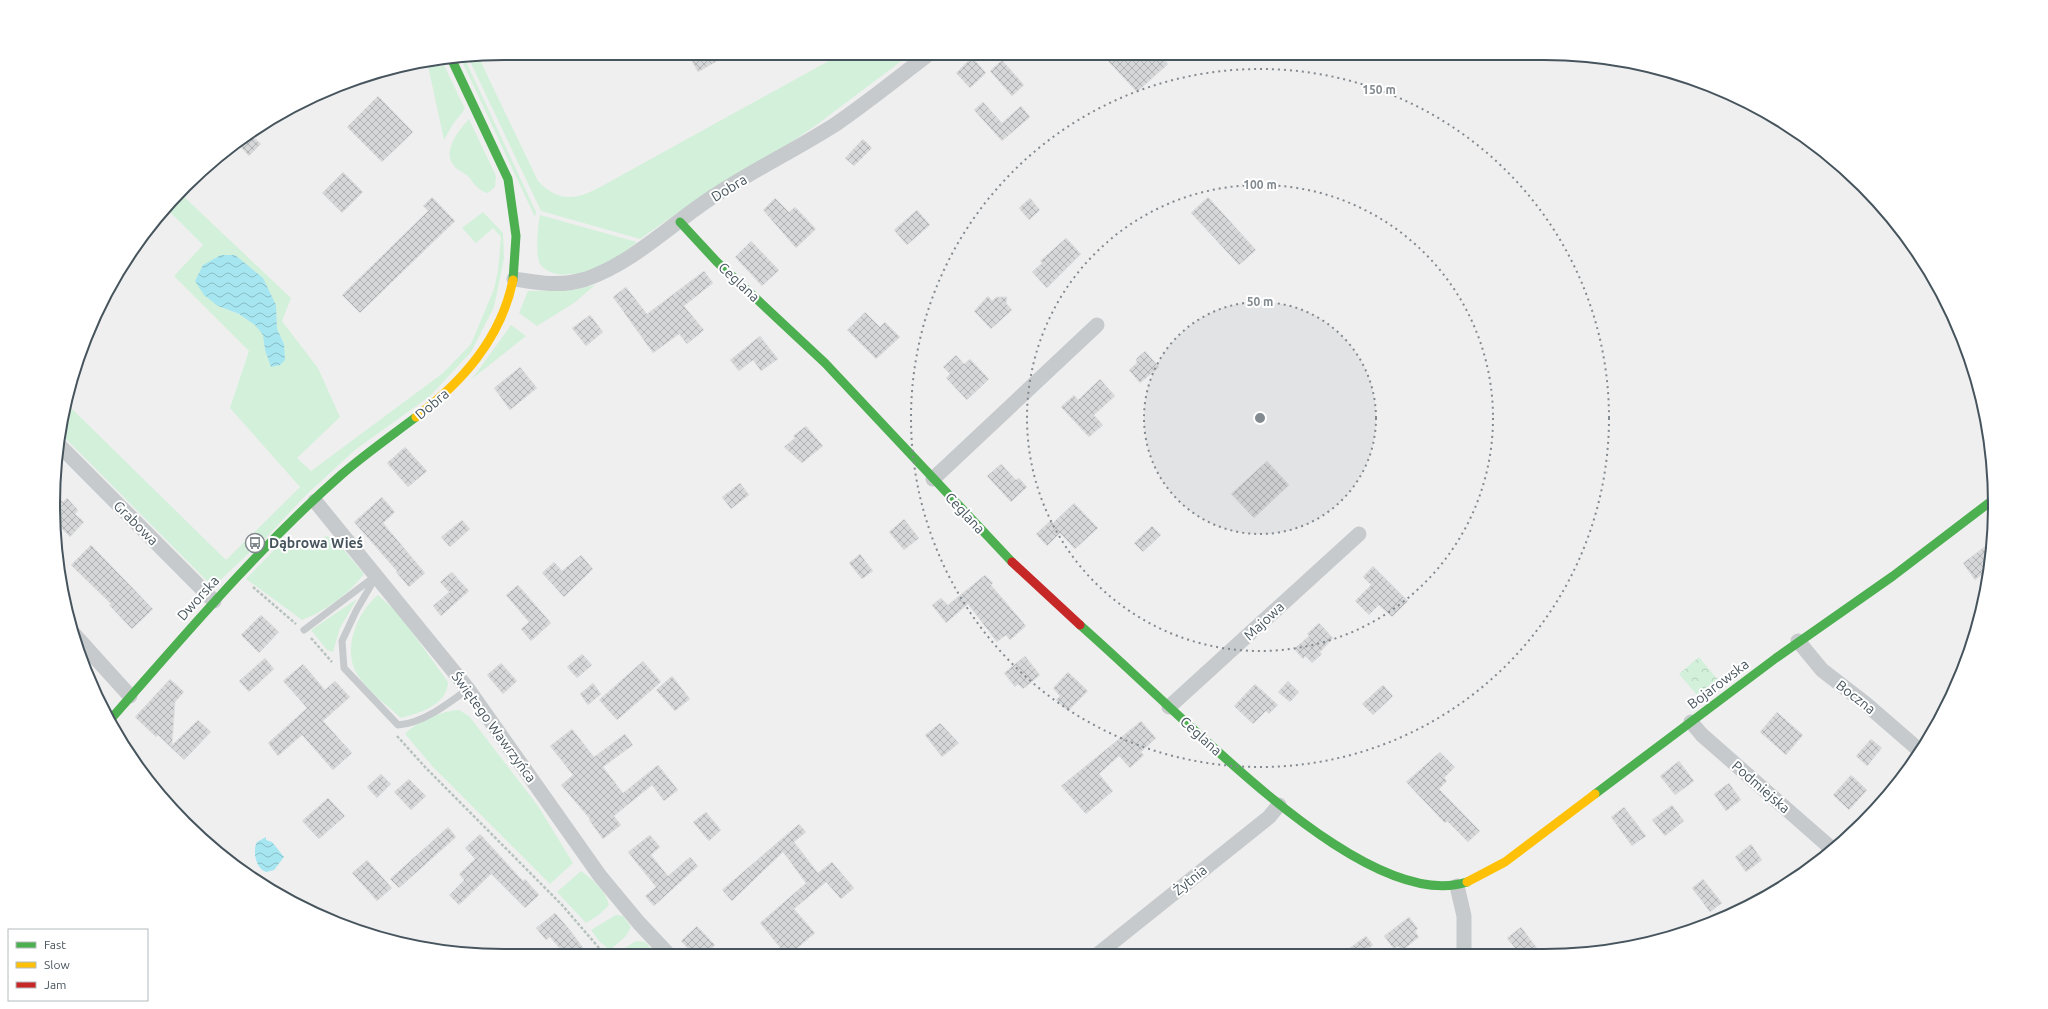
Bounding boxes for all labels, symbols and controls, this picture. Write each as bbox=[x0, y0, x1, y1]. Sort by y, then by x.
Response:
text: 150 m bbox=[1362, 83, 1396, 96]
street label: Dobra bbox=[708, 171, 750, 205]
text: 100 m bbox=[1243, 178, 1277, 191]
street label: Ceglana bbox=[715, 259, 763, 305]
text: 50 m bbox=[1247, 295, 1273, 308]
street label: Dobra bbox=[412, 385, 452, 423]
centre of rings bbox=[1253, 411, 1267, 425]
street label: Ceglana bbox=[942, 489, 988, 537]
street label: Grabowa bbox=[110, 497, 162, 549]
bus stop icon: Dąbrowa Wieś bbox=[244, 532, 266, 554]
place label: Dąbrowa Wieś bbox=[269, 535, 364, 552]
street label: Dworska bbox=[174, 572, 222, 624]
street label: Majowa bbox=[1241, 598, 1287, 644]
street label: Bojarowska bbox=[1684, 656, 1752, 712]
street label: Świętego Wawrzyńca bbox=[448, 668, 540, 785]
street label: Boczna bbox=[1833, 677, 1879, 717]
street label: Ceglana bbox=[1177, 713, 1225, 759]
street label: Podmiejska bbox=[1729, 757, 1793, 817]
street label: Żytnia bbox=[1170, 862, 1210, 898]
legend bbox=[8, 929, 148, 1001]
text: Fast bbox=[44, 938, 66, 951]
text: Slow bbox=[44, 958, 70, 971]
text: Jam bbox=[44, 978, 66, 991]

